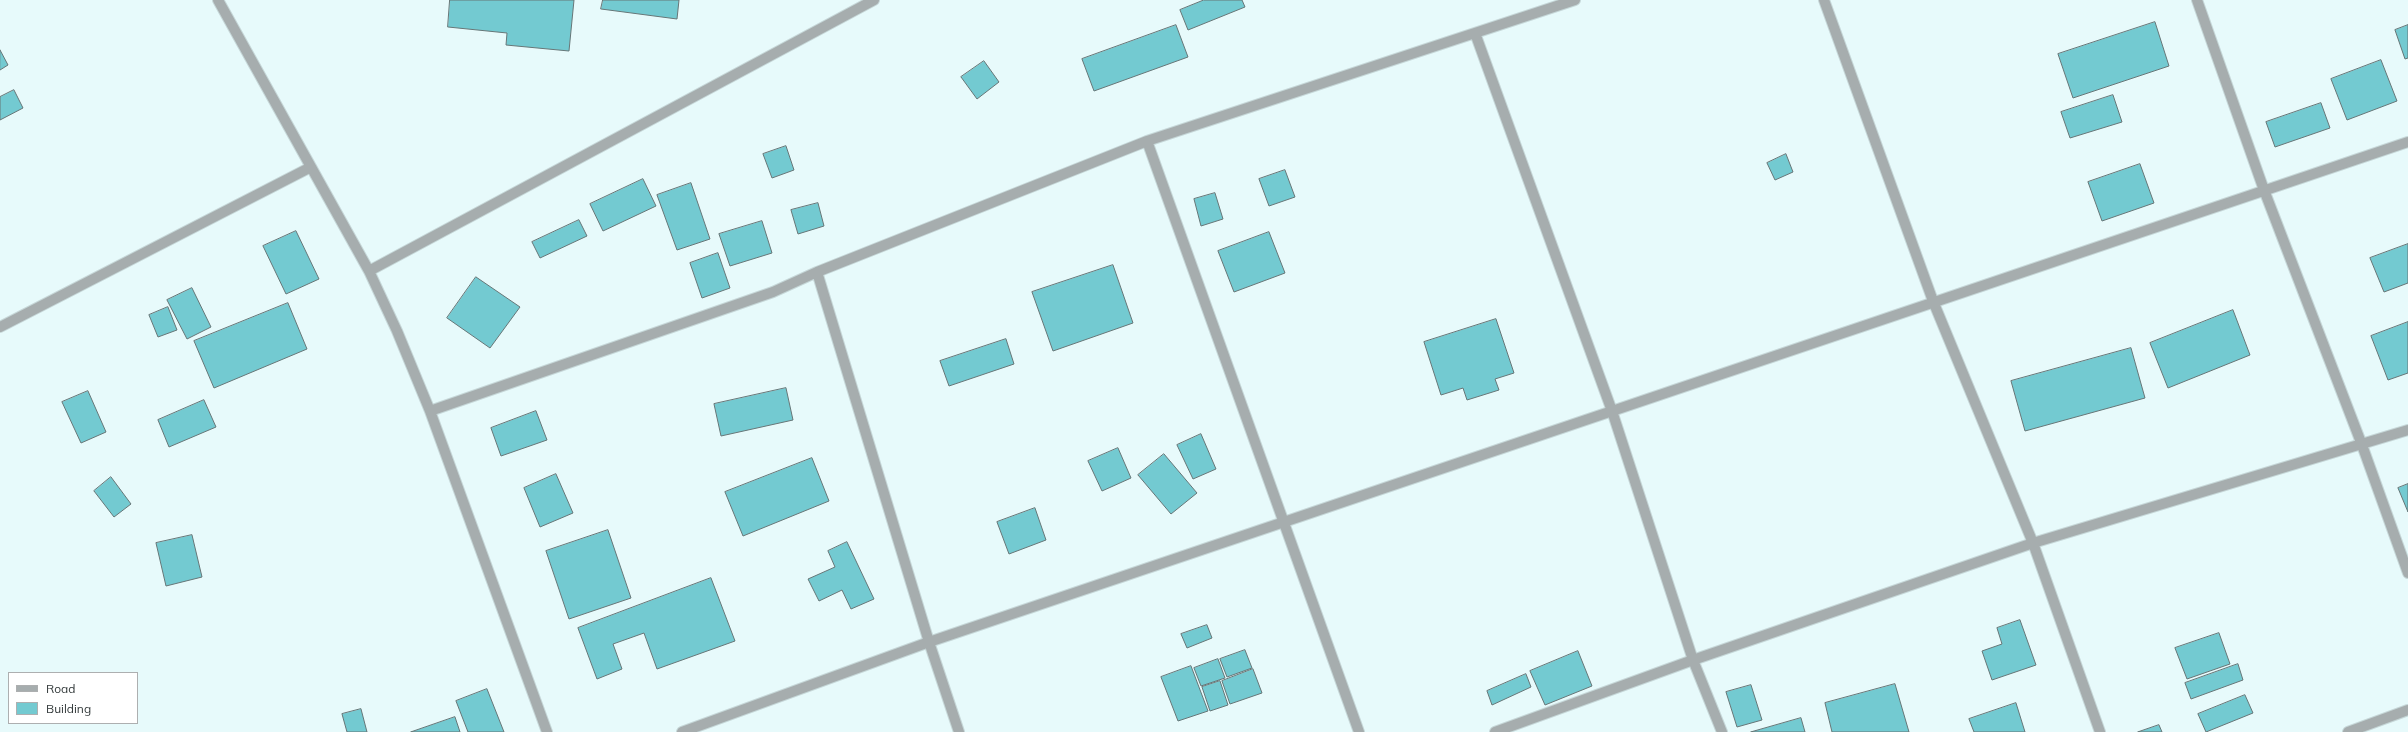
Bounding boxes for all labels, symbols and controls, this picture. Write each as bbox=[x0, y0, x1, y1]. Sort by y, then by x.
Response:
legend bbox=[8, 672, 138, 724]
text: Road bbox=[46, 681, 75, 696]
text: Building bbox=[46, 701, 91, 716]

